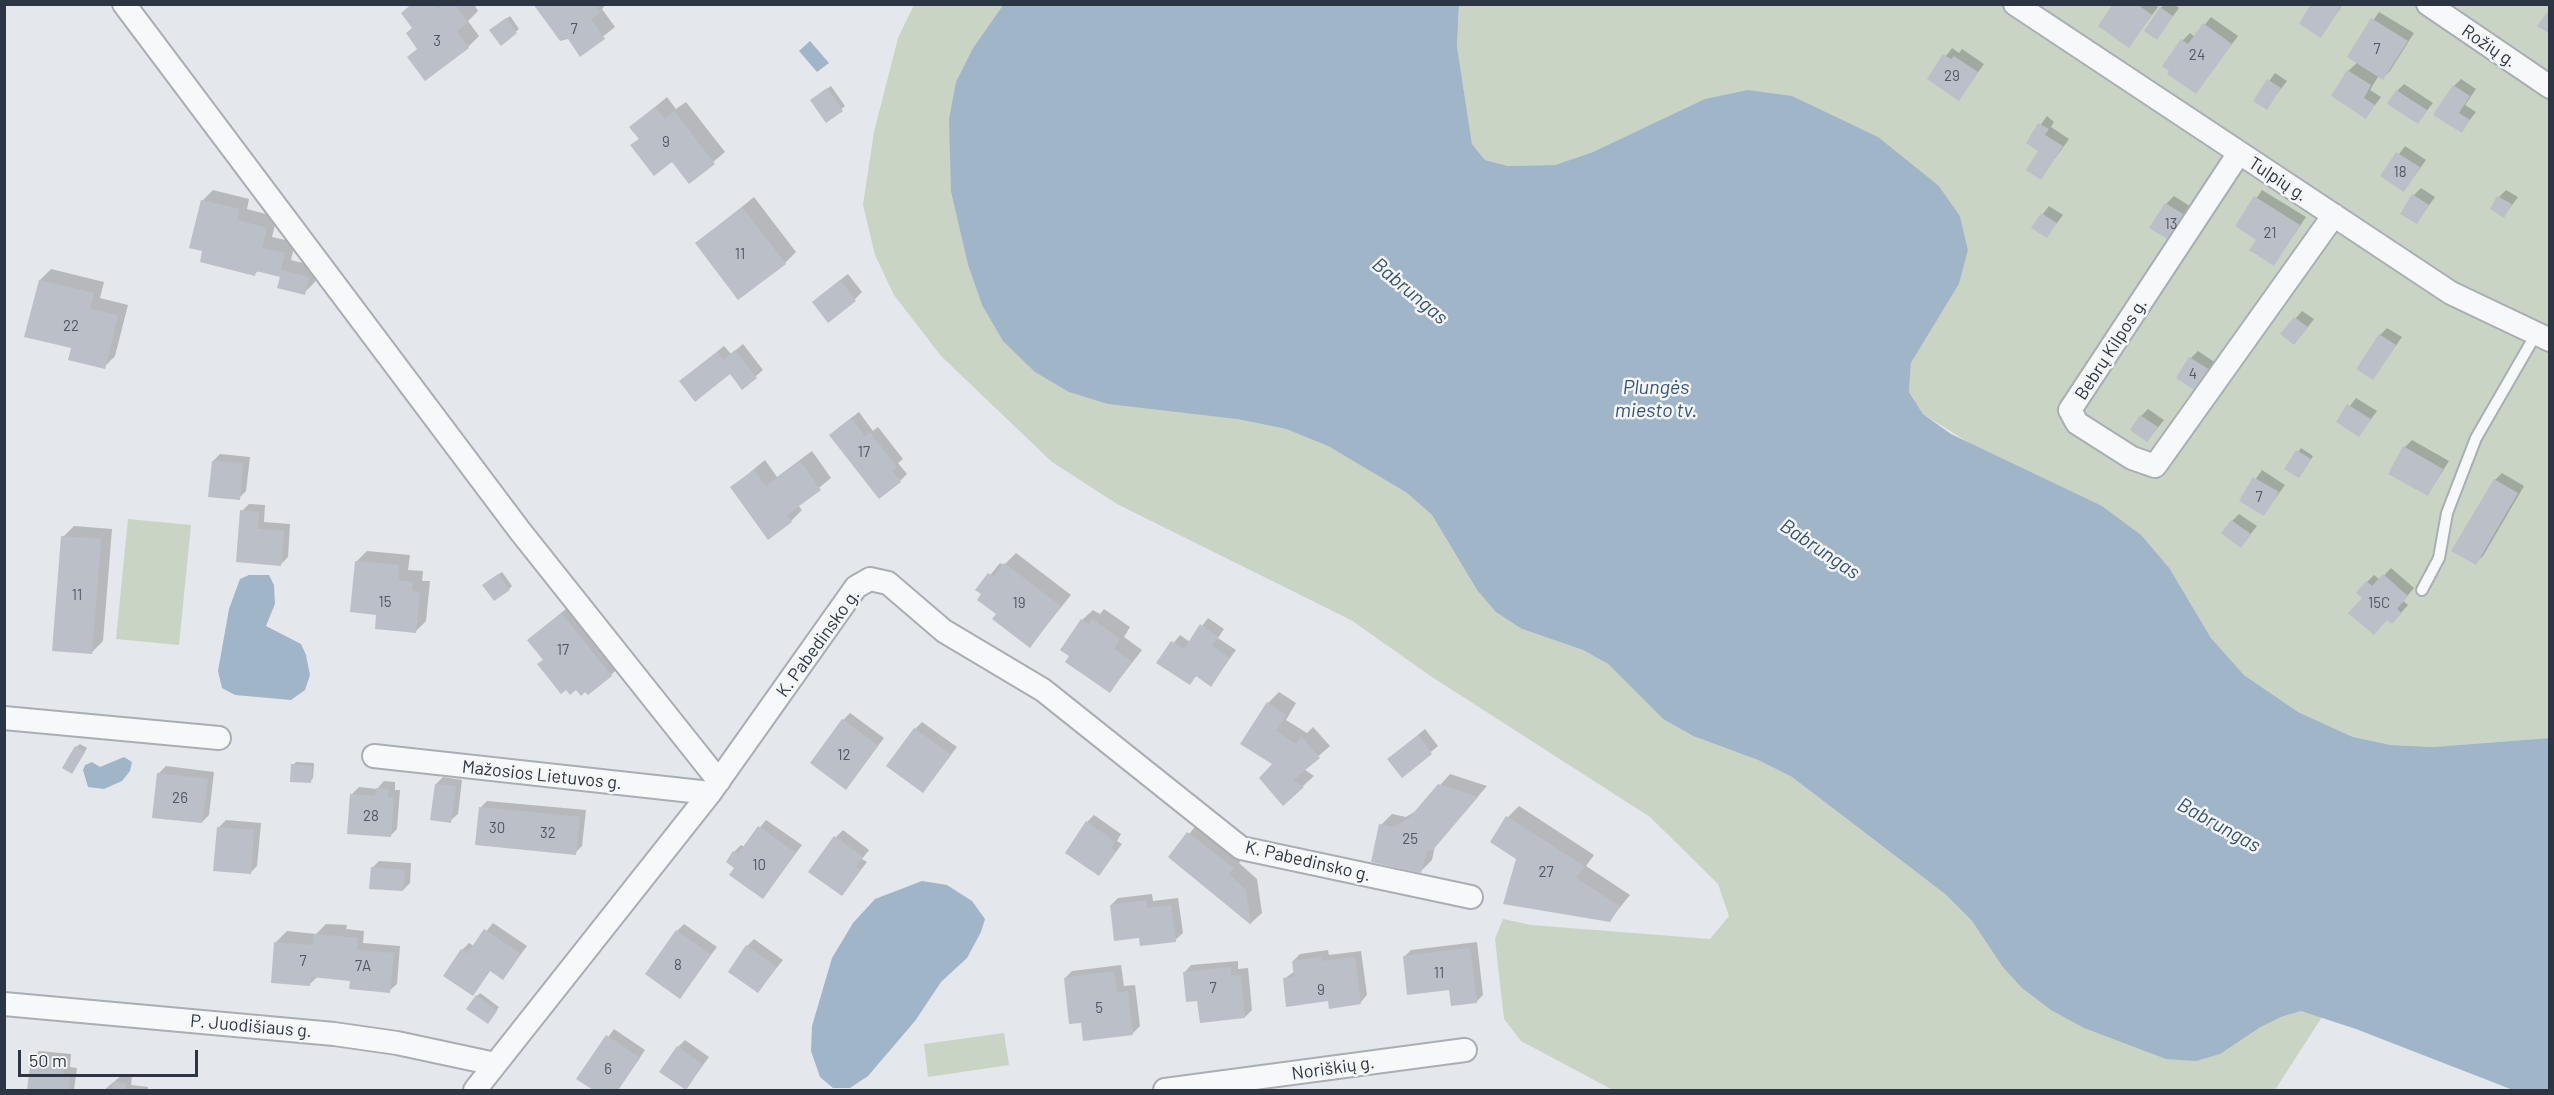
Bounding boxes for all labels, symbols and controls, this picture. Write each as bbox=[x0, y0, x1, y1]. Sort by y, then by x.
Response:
house number: 7 bbox=[570, 20, 578, 38]
street label: Rožių g. bbox=[2458, 20, 2520, 72]
house number: 3 bbox=[433, 32, 441, 50]
house number: 7 bbox=[2373, 40, 2381, 58]
house number: 24 bbox=[2189, 46, 2205, 64]
house number: 29 bbox=[1944, 67, 1960, 85]
house number: 9 bbox=[662, 133, 670, 151]
street label: Tulpių g. bbox=[2245, 152, 2311, 206]
house number: 18 bbox=[2393, 163, 2407, 181]
house number: 13 bbox=[2165, 215, 2177, 233]
house number: 21 bbox=[2263, 224, 2277, 242]
house number: 11 bbox=[735, 245, 745, 263]
water label: Babrungas bbox=[1367, 252, 1453, 330]
street label: Bebrų Kilpos g. bbox=[2070, 294, 2152, 404]
house number: 22 bbox=[63, 317, 79, 335]
house number: 4 bbox=[2189, 365, 2197, 383]
water label: Plungės miesto tv. bbox=[1615, 375, 1697, 422]
house number: 17 bbox=[858, 443, 870, 461]
house number: 7 bbox=[2255, 488, 2263, 506]
water label: Babrungas bbox=[1775, 514, 1865, 584]
street label: K. Pabedinsko g. bbox=[772, 585, 864, 701]
house number: 11 bbox=[72, 586, 82, 604]
house number: 15 bbox=[379, 593, 391, 611]
house number: 19 bbox=[1012, 594, 1026, 612]
house number: 15C bbox=[2368, 594, 2390, 612]
house number: 17 bbox=[557, 641, 569, 659]
house number: 12 bbox=[837, 746, 851, 764]
street label: Mažosios Lietuvos g. bbox=[461, 756, 623, 794]
house number: 26 bbox=[172, 789, 188, 807]
water label: Babrungas bbox=[2173, 792, 2265, 858]
house number: 28 bbox=[363, 807, 379, 825]
house number: 30 bbox=[489, 819, 505, 837]
house number: 32 bbox=[540, 824, 556, 842]
house number: 25 bbox=[1402, 830, 1418, 848]
street label: K. Pabedinsko g. bbox=[1243, 836, 1373, 886]
house number: 10 bbox=[752, 856, 766, 874]
house number: 27 bbox=[1538, 863, 1554, 881]
house number: 7 bbox=[299, 952, 307, 970]
house number: 8 bbox=[674, 956, 682, 974]
house number: 7A bbox=[355, 957, 371, 975]
house number: 11 bbox=[1434, 964, 1444, 982]
house number: 7 bbox=[1209, 979, 1217, 997]
house number: 9 bbox=[1317, 981, 1325, 999]
house number: 5 bbox=[1095, 999, 1103, 1017]
street label: P. Juodišiaus g. bbox=[189, 1010, 313, 1042]
scale bar bbox=[21, 1038, 201, 1076]
text: 50 m bbox=[29, 1049, 67, 1071]
street label: Noriškių g. bbox=[1290, 1052, 1376, 1084]
house number: 6 bbox=[604, 1060, 612, 1078]

